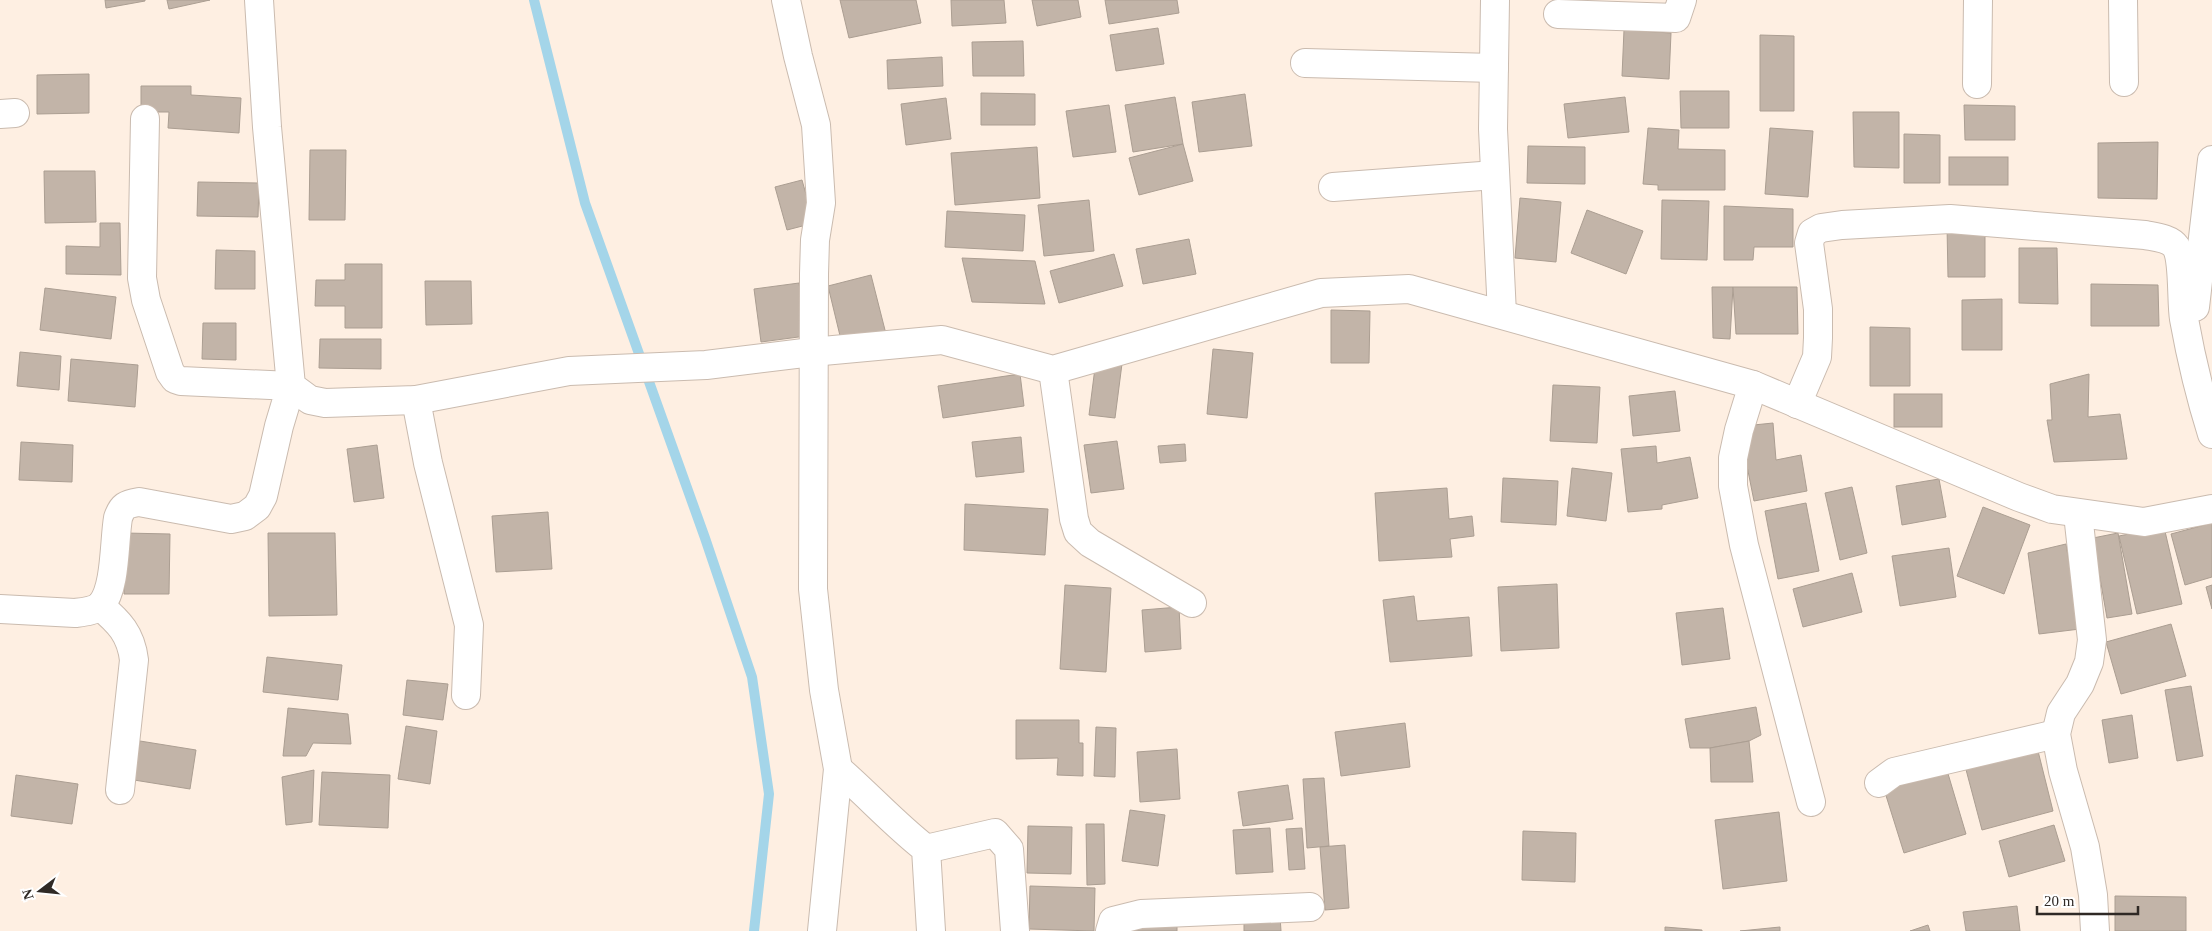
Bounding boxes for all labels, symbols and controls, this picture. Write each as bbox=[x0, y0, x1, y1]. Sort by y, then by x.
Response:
north arrow bbox=[15, 866, 65, 916]
scale bar bbox=[2037, 884, 2138, 916]
text: N bbox=[19, 888, 37, 901]
text: 20 m bbox=[2044, 893, 2075, 909]

